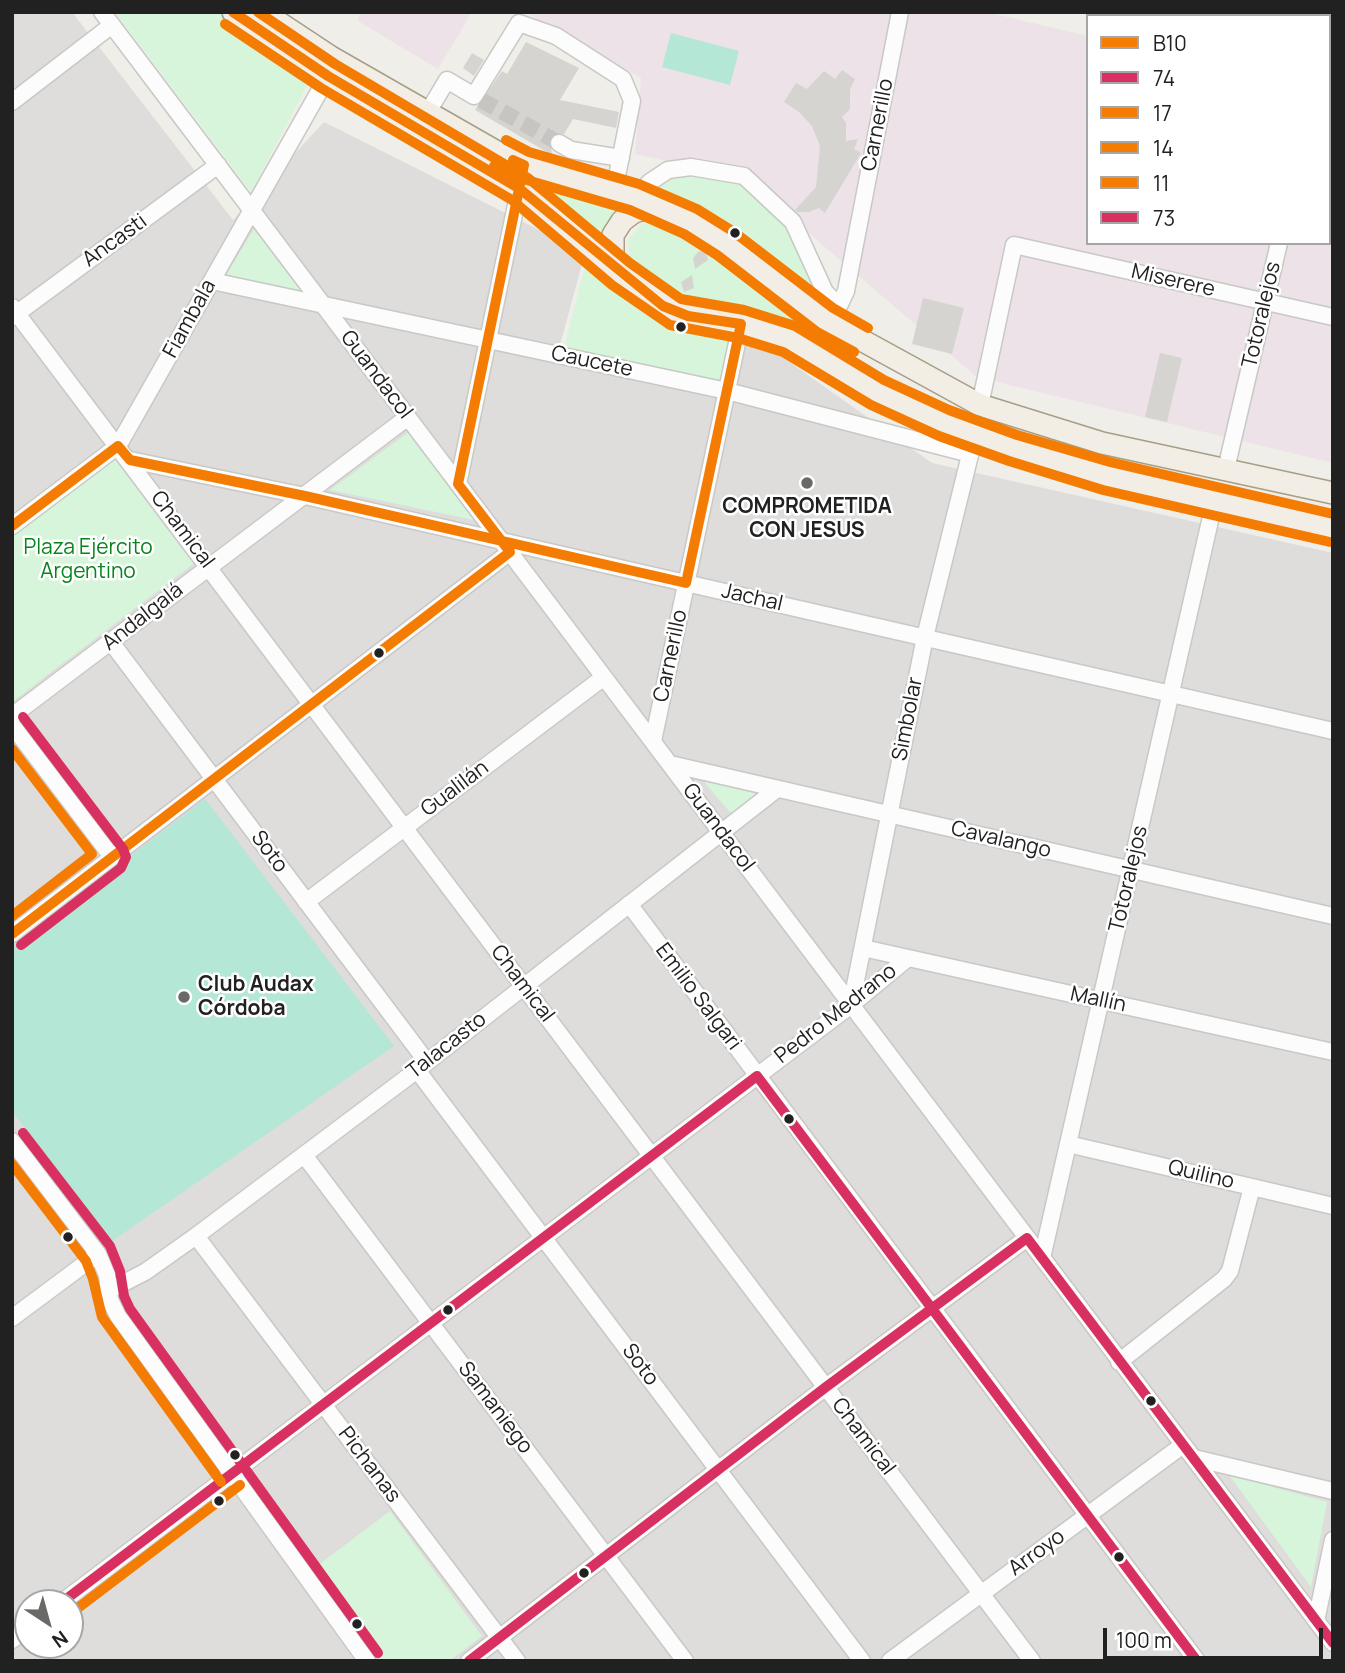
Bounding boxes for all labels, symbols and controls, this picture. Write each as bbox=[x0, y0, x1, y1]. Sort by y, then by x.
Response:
legend bbox=[1086, 14, 1331, 245]
text: B10 bbox=[1153, 29, 1187, 57]
text: 74 bbox=[1153, 64, 1175, 92]
street label: Carnerillo bbox=[857, 77, 899, 173]
text: 17 bbox=[1153, 99, 1172, 127]
text: 14 bbox=[1153, 134, 1174, 162]
text: 11 bbox=[1153, 169, 1169, 197]
text: 73 bbox=[1153, 204, 1175, 232]
street label: Ancasti bbox=[78, 209, 152, 273]
unlabelled marker bbox=[728, 226, 742, 240]
street label: Miserere bbox=[1129, 259, 1217, 303]
street label: Totoralejos bbox=[1238, 259, 1286, 371]
street label: Fiambala bbox=[158, 275, 222, 363]
unlabelled marker bbox=[674, 320, 688, 334]
street label: Guandacol bbox=[335, 326, 417, 424]
street label: Caucete bbox=[549, 341, 635, 383]
marker: COMPROMETIDA CON JESUS bbox=[799, 475, 815, 491]
street label: Chamical bbox=[145, 486, 219, 574]
place label: COMPROMETIDA CON JESUS bbox=[722, 494, 892, 544]
park label: Plaza Ejército Argentino bbox=[23, 535, 153, 585]
street label: Andalgalá bbox=[98, 578, 188, 656]
street label: Jachal bbox=[719, 579, 785, 617]
street label: Carnerillo bbox=[649, 608, 693, 704]
unlabelled marker bbox=[372, 646, 386, 660]
street label: Simbolar bbox=[888, 675, 928, 763]
street label: Gualilán bbox=[416, 756, 494, 822]
street label: Guandacol bbox=[677, 779, 759, 877]
street label: Cavalango bbox=[949, 816, 1053, 864]
street label: Totoralejos bbox=[1105, 823, 1153, 935]
street label: Soto bbox=[245, 826, 293, 878]
street label: Emilio Salgari bbox=[650, 939, 746, 1055]
street label: Chamical bbox=[485, 940, 559, 1028]
street label: Pedro Medrano bbox=[770, 959, 902, 1069]
place label: Club Audax Córdoba bbox=[198, 972, 314, 1022]
street label: Mallín bbox=[1068, 982, 1128, 1018]
marker: Club Audax Córdoba bbox=[176, 989, 192, 1005]
street label: Talacasto bbox=[402, 1007, 492, 1085]
unlabelled marker bbox=[782, 1112, 796, 1126]
street label: Quilino bbox=[1165, 1155, 1237, 1195]
unlabelled marker bbox=[61, 1230, 75, 1244]
unlabelled marker bbox=[441, 1303, 455, 1317]
street label: Soto bbox=[616, 1339, 664, 1391]
street label: Samaniego bbox=[452, 1357, 538, 1459]
street label: Chamical bbox=[826, 1393, 900, 1481]
unlabelled marker bbox=[1144, 1394, 1158, 1408]
street label: Pichanas bbox=[332, 1422, 406, 1508]
unlabelled marker bbox=[228, 1448, 242, 1462]
unlabelled marker bbox=[212, 1494, 226, 1508]
street label: Arroyo bbox=[1004, 1524, 1070, 1582]
unlabelled marker bbox=[1112, 1550, 1126, 1564]
unlabelled marker bbox=[577, 1566, 591, 1580]
north arrow bbox=[14, 1589, 84, 1659]
scale bar bbox=[1107, 1614, 1328, 1658]
unlabelled marker bbox=[350, 1617, 364, 1631]
text: N bbox=[47, 1625, 73, 1654]
text: 100 m bbox=[1116, 1626, 1172, 1654]

